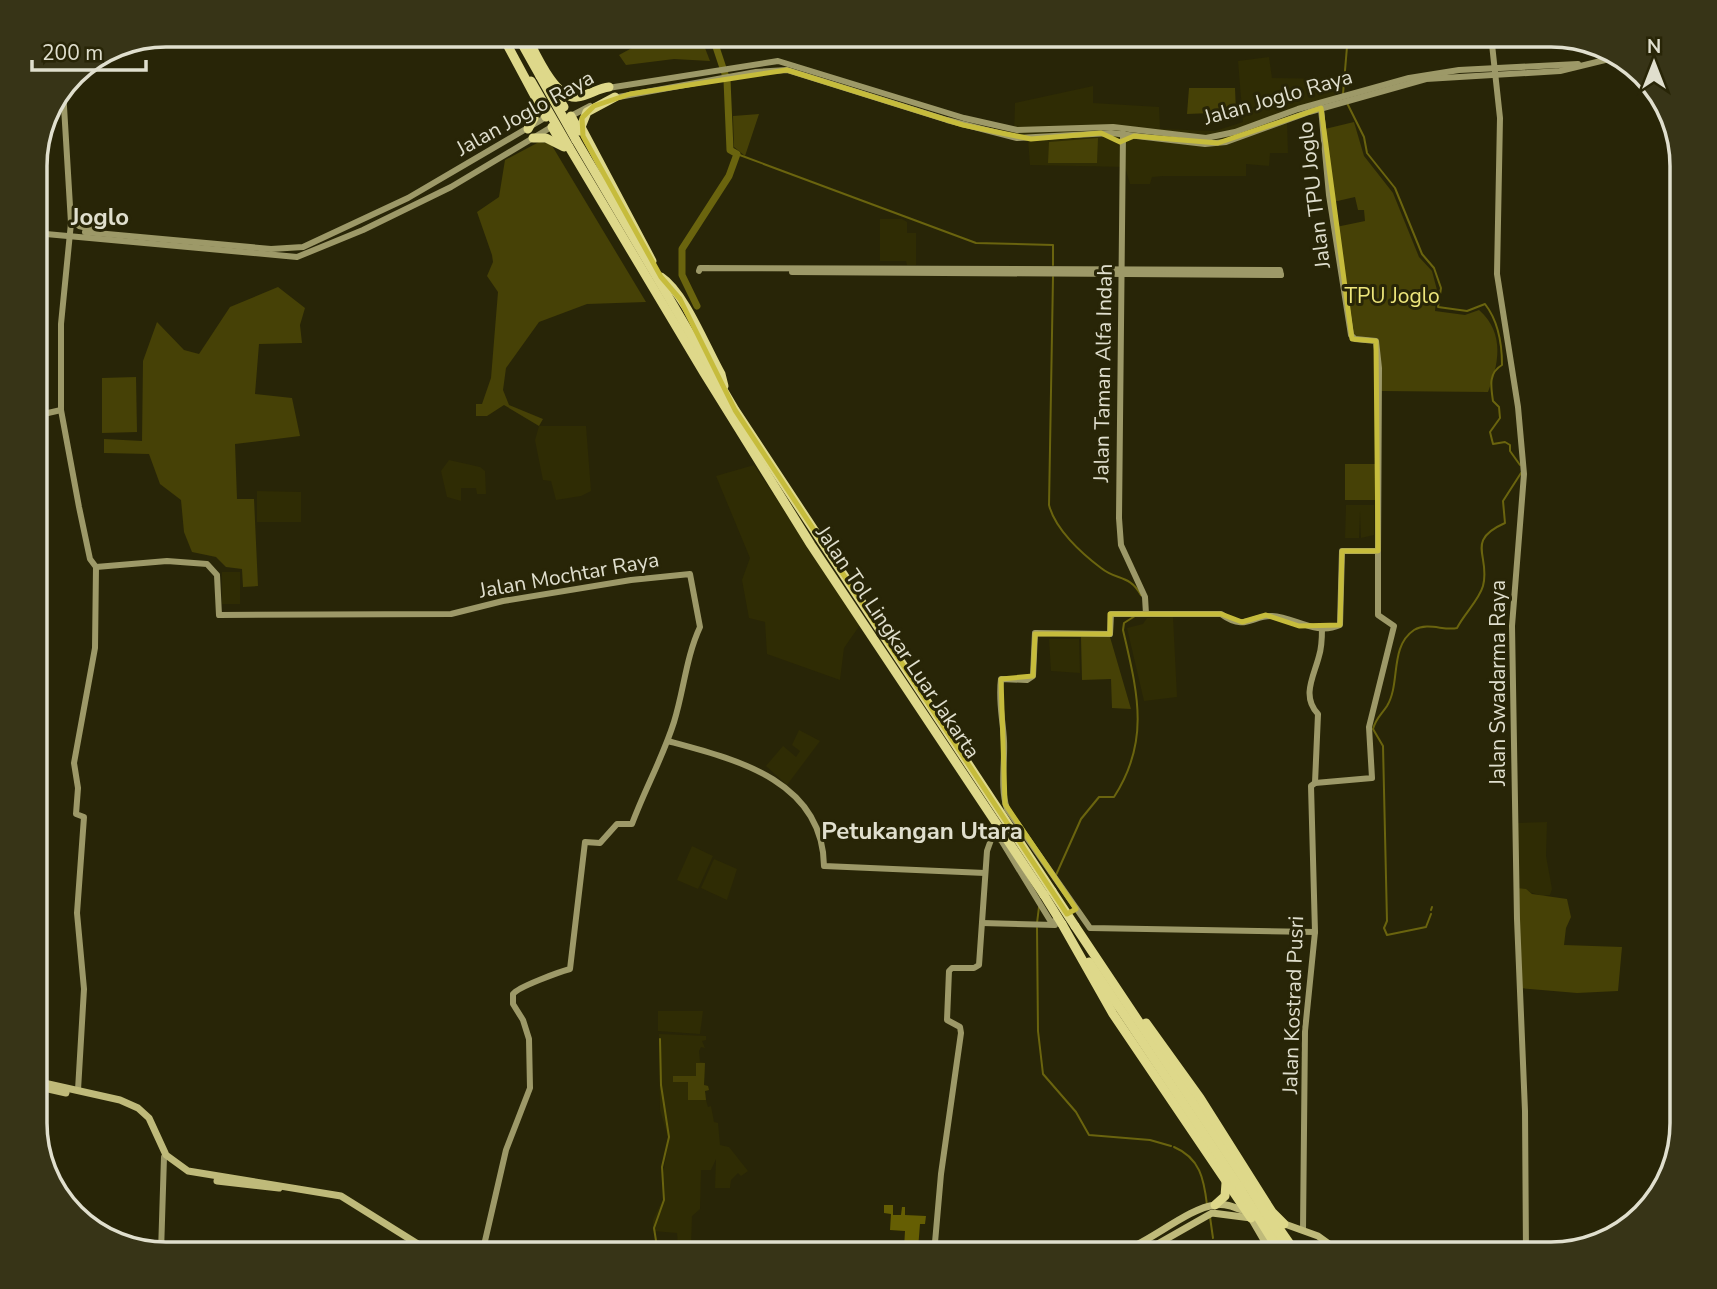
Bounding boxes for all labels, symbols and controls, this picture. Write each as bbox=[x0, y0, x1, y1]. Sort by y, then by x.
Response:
scale bar bbox=[32, 28, 145, 72]
north arrow bbox=[1619, 28, 1689, 98]
text: N bbox=[1647, 34, 1661, 60]
text: 200 m bbox=[42, 39, 103, 67]
street label: Jalan Joglo Raya bbox=[1199, 62, 1356, 132]
street label: Jalan Joglo Raya bbox=[450, 64, 599, 163]
street label: Jalan TPU Joglo bbox=[1291, 120, 1337, 271]
district label: Joglo bbox=[70, 201, 129, 233]
street label: Jalan Taman Alfa Indah bbox=[1087, 263, 1119, 484]
park label: TPU Joglo bbox=[1344, 282, 1440, 310]
street label: Jalan Tol Lingkar Luar Jakarta bbox=[809, 519, 986, 764]
street label: Jalan Mochtar Raya bbox=[476, 545, 661, 605]
street label: Jalan Swadarma Raya bbox=[1484, 580, 1512, 787]
district label: Petukangan Utara bbox=[821, 815, 1023, 847]
street label: Jalan Kostrad Pusri bbox=[1276, 915, 1310, 1096]

